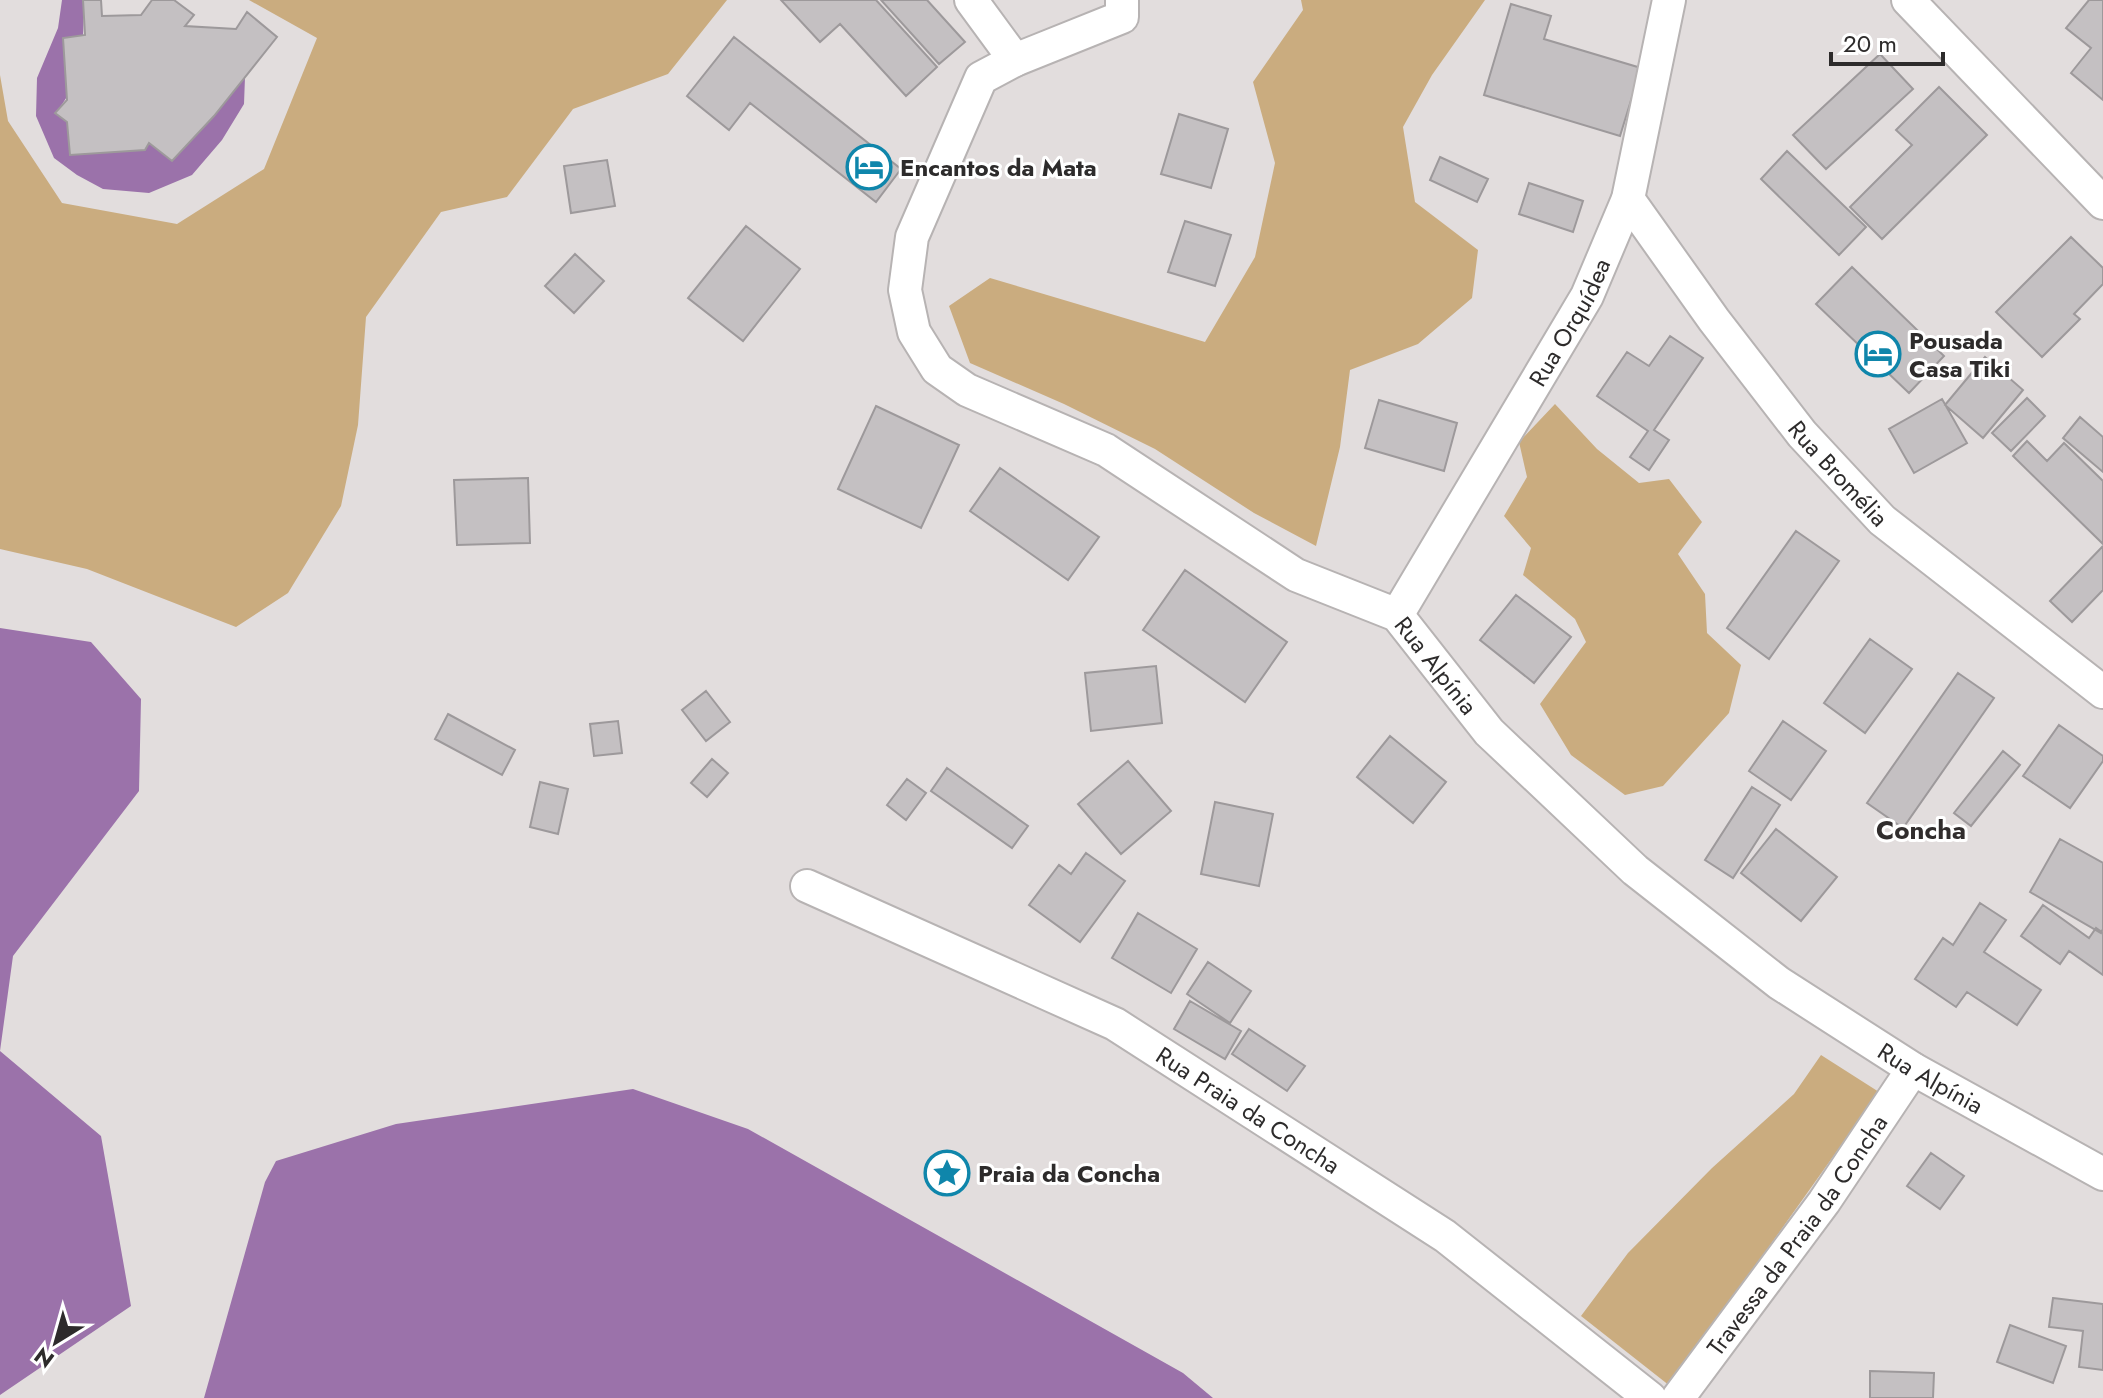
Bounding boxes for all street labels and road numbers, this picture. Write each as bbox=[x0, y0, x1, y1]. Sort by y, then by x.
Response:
street label: Rua Orquídea bbox=[1520, 253, 1619, 393]
street label: Rua Bromélia bbox=[1780, 413, 1897, 534]
street label: Rua Alpínia bbox=[1387, 609, 1486, 722]
street label: Rua Alpínia bbox=[1871, 1034, 1990, 1122]
street label: Rua Praia da Concha bbox=[1149, 1038, 1347, 1182]
street label: Travessa da Praia da Concha bbox=[1698, 1107, 1896, 1363]

